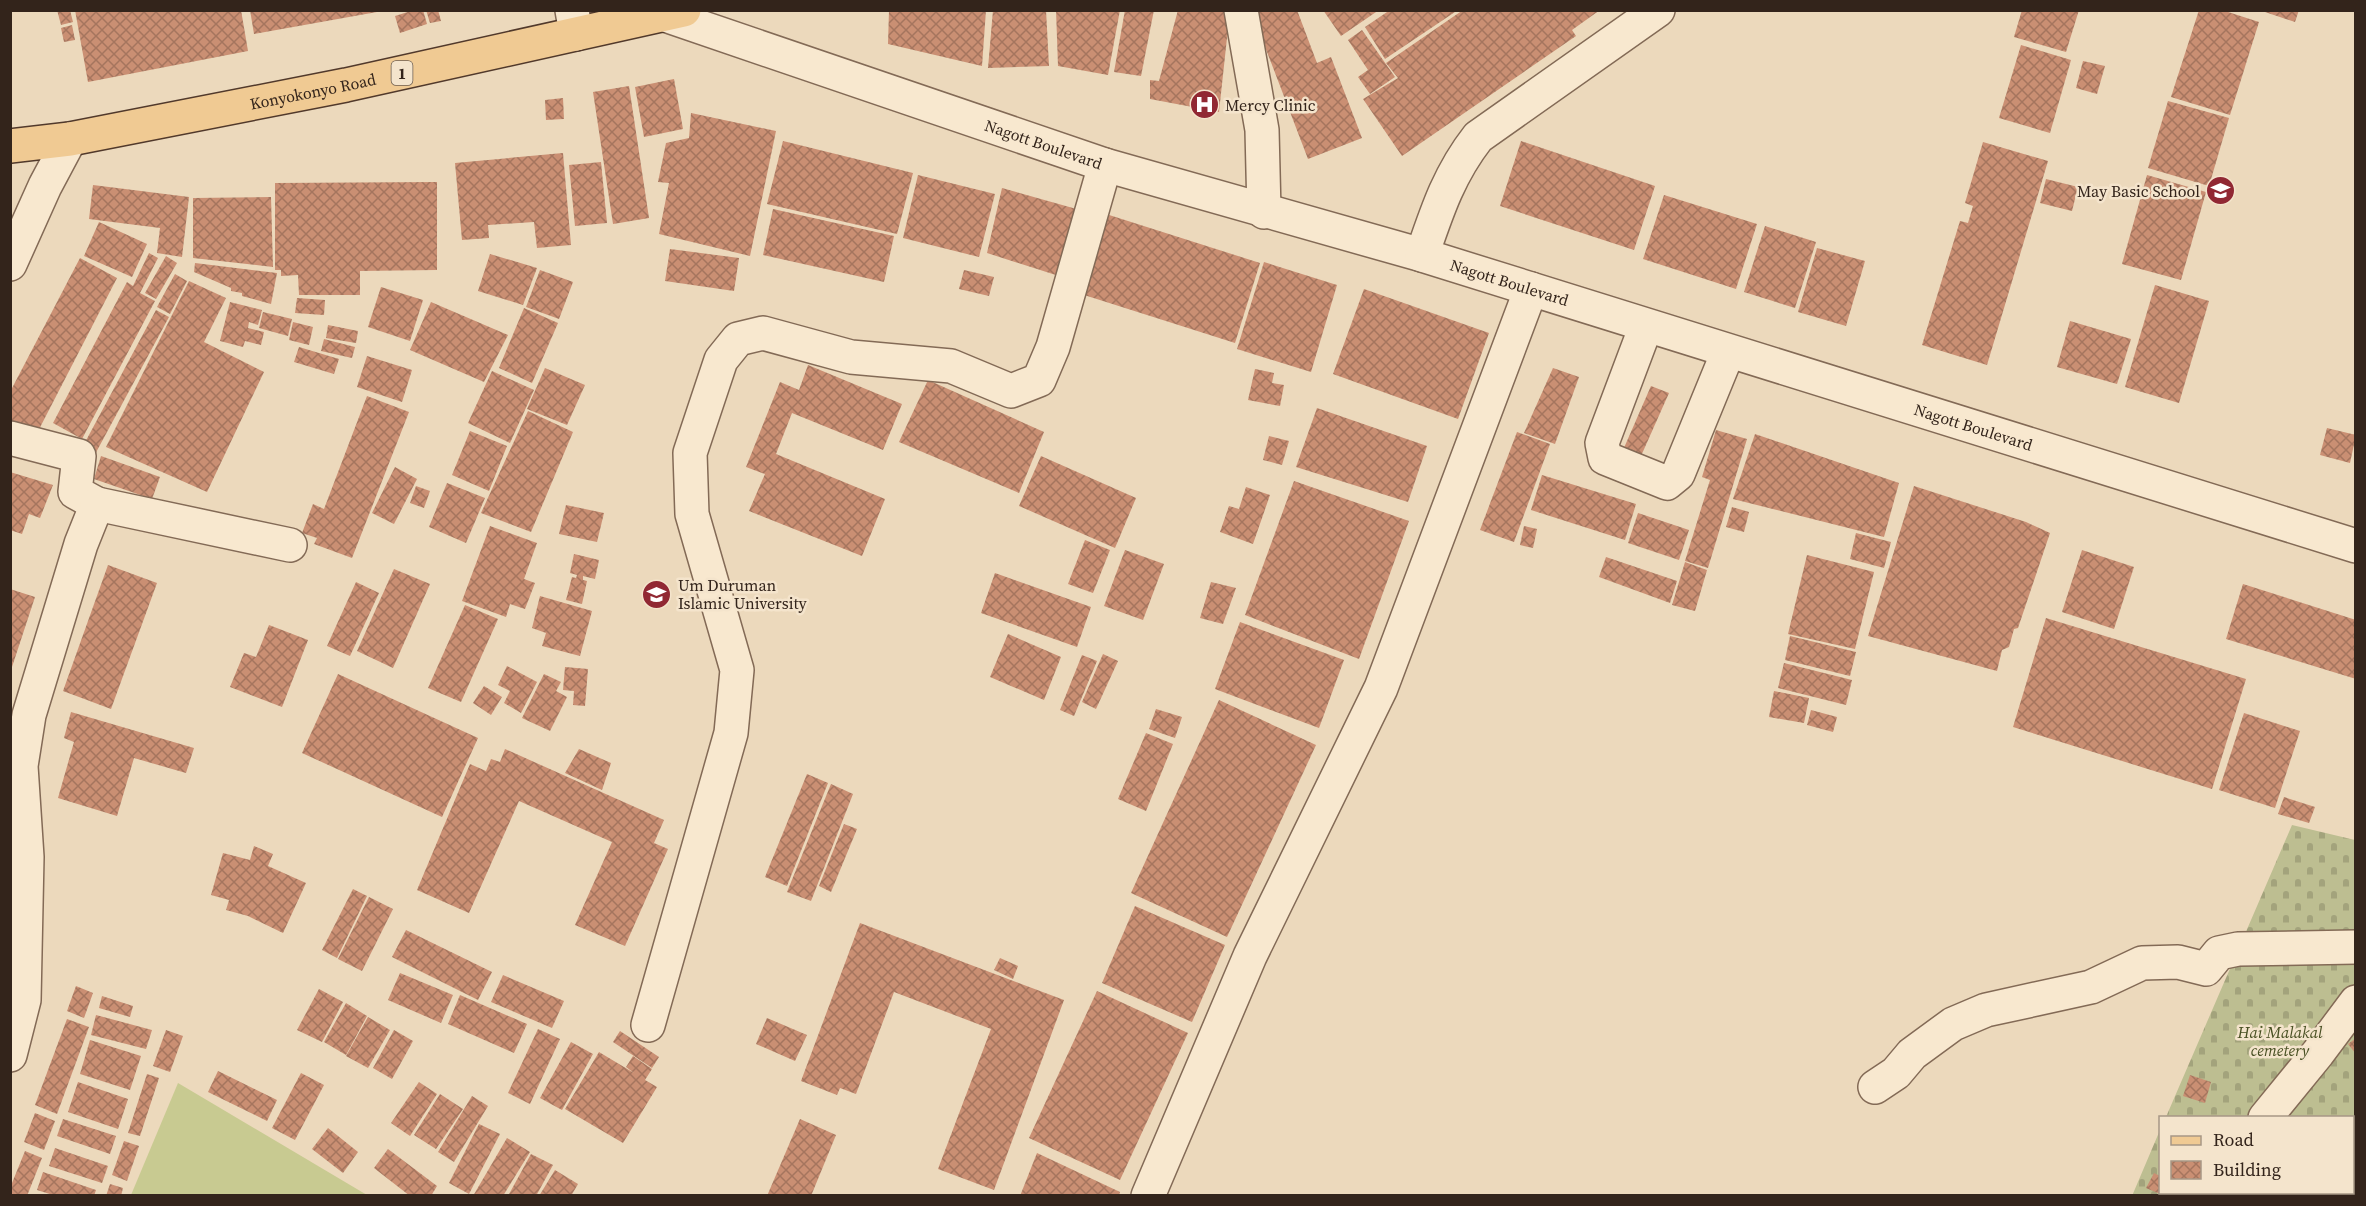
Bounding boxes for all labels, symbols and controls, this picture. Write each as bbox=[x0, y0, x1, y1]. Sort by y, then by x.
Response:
road number: 1 bbox=[392, 61, 412, 85]
street label: Konyokonyo Road bbox=[248, 68, 378, 115]
hospital icon: Mercy Clinic bbox=[1188, 89, 1220, 121]
place label: Mercy Clinic bbox=[1225, 94, 1316, 116]
street label: Nagott Boulevard bbox=[982, 114, 1105, 174]
school or university icon: May Basic School bbox=[2205, 175, 2237, 207]
place label: May Basic School bbox=[2077, 180, 2200, 202]
street label: Nagott Boulevard bbox=[1447, 253, 1571, 311]
street label: Nagott Boulevard bbox=[1911, 398, 2035, 456]
place label: Um Duruman Islamic University bbox=[678, 574, 808, 614]
school or university icon: Um Duruman Islamic University bbox=[641, 578, 673, 610]
park label: Hai Malakal cemetery bbox=[2237, 1021, 2323, 1061]
legend bbox=[2159, 1116, 2354, 1194]
text: Road bbox=[2213, 1127, 2254, 1152]
text: Building bbox=[2213, 1157, 2281, 1182]

